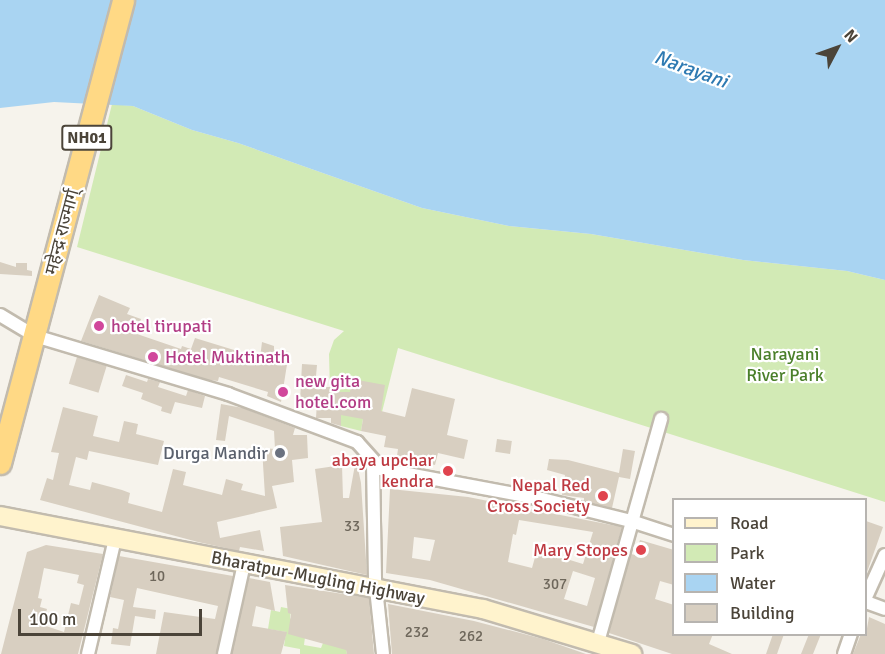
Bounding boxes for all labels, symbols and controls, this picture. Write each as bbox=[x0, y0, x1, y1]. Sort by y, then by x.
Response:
north arrow bbox=[807, 18, 867, 78]
text: N bbox=[839, 25, 862, 47]
water label: Narayani bbox=[651, 45, 731, 93]
road number: NH01 bbox=[60, 125, 114, 151]
street label: महेन्द्र राज्मार्ग् bbox=[40, 187, 84, 277]
place label: hotel tirupati bbox=[111, 315, 212, 337]
marker: hotel tirupati bbox=[92, 319, 106, 333]
park label: Narayani River Park bbox=[746, 344, 824, 386]
place label: Hotel Muktinath bbox=[165, 346, 290, 368]
marker: Hotel Muktinath bbox=[146, 350, 160, 364]
place label: new gita hotel.com bbox=[295, 371, 371, 413]
marker: new gita hotel.com bbox=[276, 385, 290, 399]
place label: Durga Mandir bbox=[163, 442, 268, 464]
marker: Durga Mandir bbox=[273, 446, 287, 460]
place label: abaya upchar kendra bbox=[332, 450, 434, 492]
marker: abaya upchar kendra bbox=[439, 462, 457, 480]
place label: Nepal Red Cross Society bbox=[487, 475, 590, 518]
marker: Nepal Red Cross Society bbox=[594, 487, 612, 505]
legend bbox=[672, 498, 867, 636]
text: Road bbox=[730, 512, 769, 534]
house number: 33 bbox=[344, 518, 360, 536]
place label: Mary Stopes bbox=[533, 539, 628, 561]
marker: Mary Stopes bbox=[632, 541, 650, 559]
text: Park bbox=[730, 542, 765, 564]
street label: Bharatpur-Mugling Highway bbox=[209, 547, 427, 609]
house number: 10 bbox=[149, 568, 165, 586]
text: Water bbox=[730, 572, 775, 594]
house number: 307 bbox=[543, 576, 567, 594]
scale bar bbox=[21, 597, 206, 635]
text: Building bbox=[730, 602, 794, 624]
text: 100 m bbox=[29, 608, 76, 630]
house number: 232 bbox=[405, 624, 429, 642]
house number: 262 bbox=[459, 628, 483, 646]

